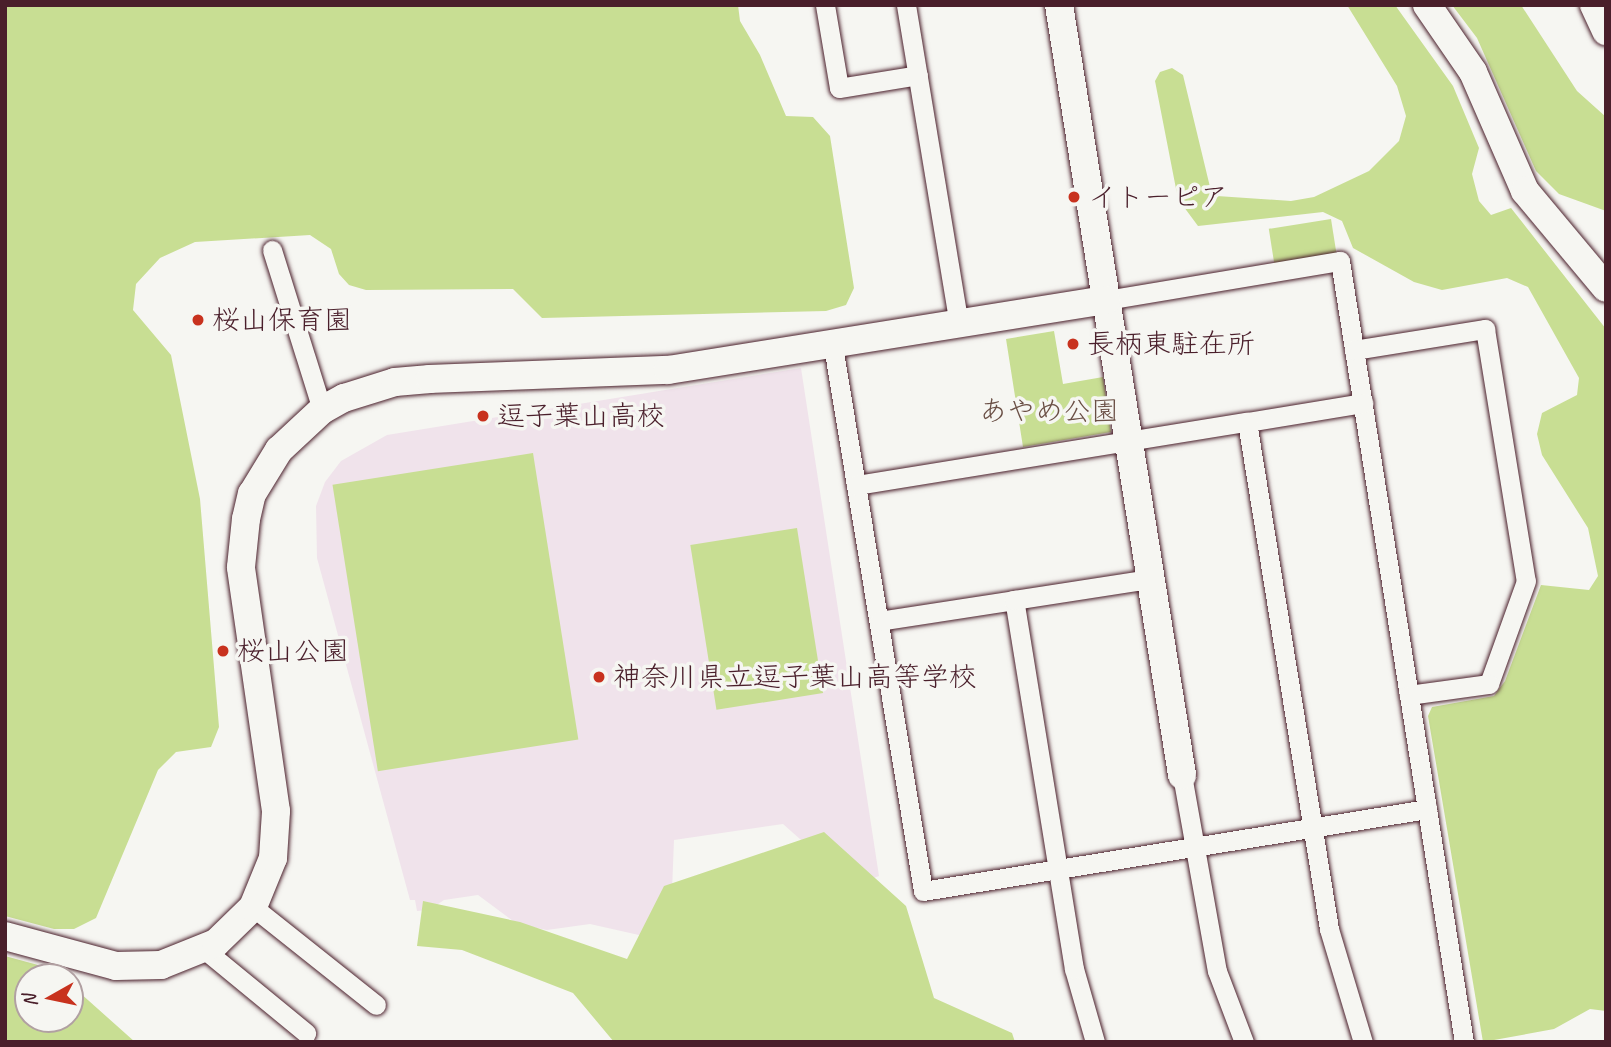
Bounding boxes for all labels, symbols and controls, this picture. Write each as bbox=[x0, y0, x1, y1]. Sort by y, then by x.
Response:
place label: イトーピア bbox=[1088, 180, 1228, 214]
marker: イトーピア bbox=[1066, 189, 1082, 205]
place label: 桜山保育園 bbox=[212, 303, 352, 337]
marker: 桜山保育園 bbox=[190, 312, 206, 328]
place label: 長柄東駐在所 bbox=[1087, 327, 1255, 361]
marker: 長柄東駐在所 bbox=[1065, 336, 1081, 352]
park label: あやめ公園 bbox=[979, 394, 1119, 428]
place label: 逗子葉山高校 bbox=[497, 399, 665, 433]
marker: 逗子葉山高校 bbox=[475, 408, 491, 424]
place label: 桜山公園 bbox=[237, 634, 349, 668]
marker: 桜山公園 bbox=[215, 643, 231, 659]
place label: 神奈川県立逗子葉山高等学校 bbox=[613, 660, 977, 694]
marker: 神奈川県立逗子葉山高等学校 bbox=[591, 669, 607, 685]
north arrow bbox=[14, 963, 84, 1033]
text: N bbox=[17, 993, 43, 1009]

